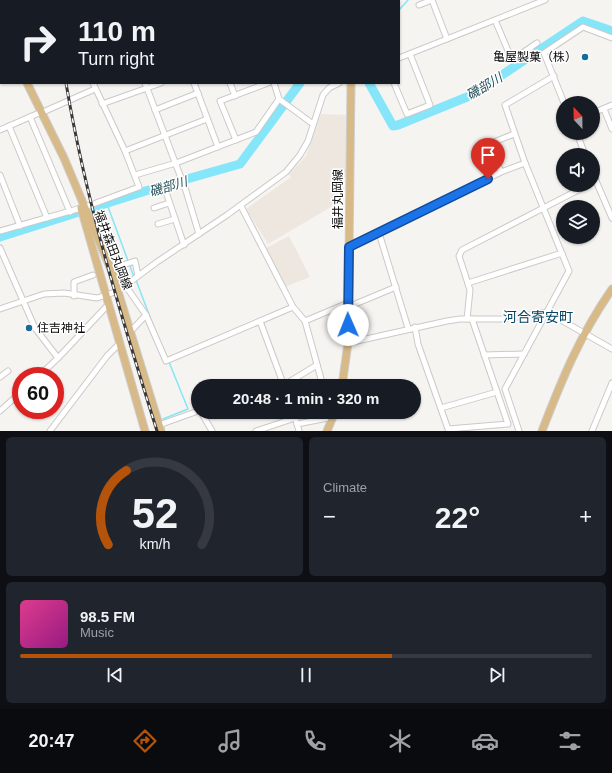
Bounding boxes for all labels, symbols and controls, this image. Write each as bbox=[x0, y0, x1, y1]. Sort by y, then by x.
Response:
icon: right bbox=[12, 16, 64, 68]
text: 110 m bbox=[78, 16, 156, 47]
text: Turn right bbox=[78, 49, 154, 69]
place label: 亀屋製菓（株） bbox=[493, 50, 577, 64]
marker: 亀屋製菓（株） bbox=[580, 52, 590, 62]
water label: 磯部川 bbox=[464, 69, 507, 103]
north arrow bbox=[556, 96, 600, 140]
map controls bbox=[556, 96, 600, 244]
pin bbox=[471, 138, 505, 179]
icon: arrive bbox=[477, 144, 499, 166]
button: sound bbox=[556, 148, 600, 192]
street label: 福井丸岡線 bbox=[331, 169, 345, 229]
water label: 磯部川 bbox=[147, 173, 191, 199]
button: layers bbox=[556, 200, 600, 244]
street label: 福井森田丸岡線 bbox=[91, 208, 135, 292]
position arrow bbox=[327, 304, 369, 346]
district label: 河合寄安町 bbox=[503, 309, 573, 325]
place label: 住吉神社 bbox=[37, 321, 85, 335]
marker: 住吉神社 bbox=[24, 323, 34, 333]
speed limit sign: 60 bbox=[12, 367, 64, 419]
text: 20:48 · 1 min · 320 m bbox=[233, 390, 379, 407]
text: Climate bbox=[323, 480, 367, 495]
text: 52 bbox=[131, 489, 178, 536]
text: 22° bbox=[435, 501, 480, 534]
text: − bbox=[323, 504, 336, 529]
text: + bbox=[579, 504, 592, 529]
text: km/h bbox=[139, 535, 170, 551]
text: 98.5 FM bbox=[80, 608, 135, 625]
text: Music bbox=[80, 625, 114, 640]
icon: previous bbox=[104, 664, 126, 686]
icon: pause bbox=[295, 664, 317, 686]
icon: next bbox=[486, 664, 508, 686]
icon: directions bbox=[131, 727, 159, 755]
icon: music bbox=[216, 727, 244, 755]
icon: phone bbox=[301, 727, 329, 755]
icon: climate bbox=[386, 727, 414, 755]
icon: car bbox=[471, 727, 499, 755]
icon: filters bbox=[556, 727, 584, 755]
text: 20:47 bbox=[28, 731, 74, 751]

